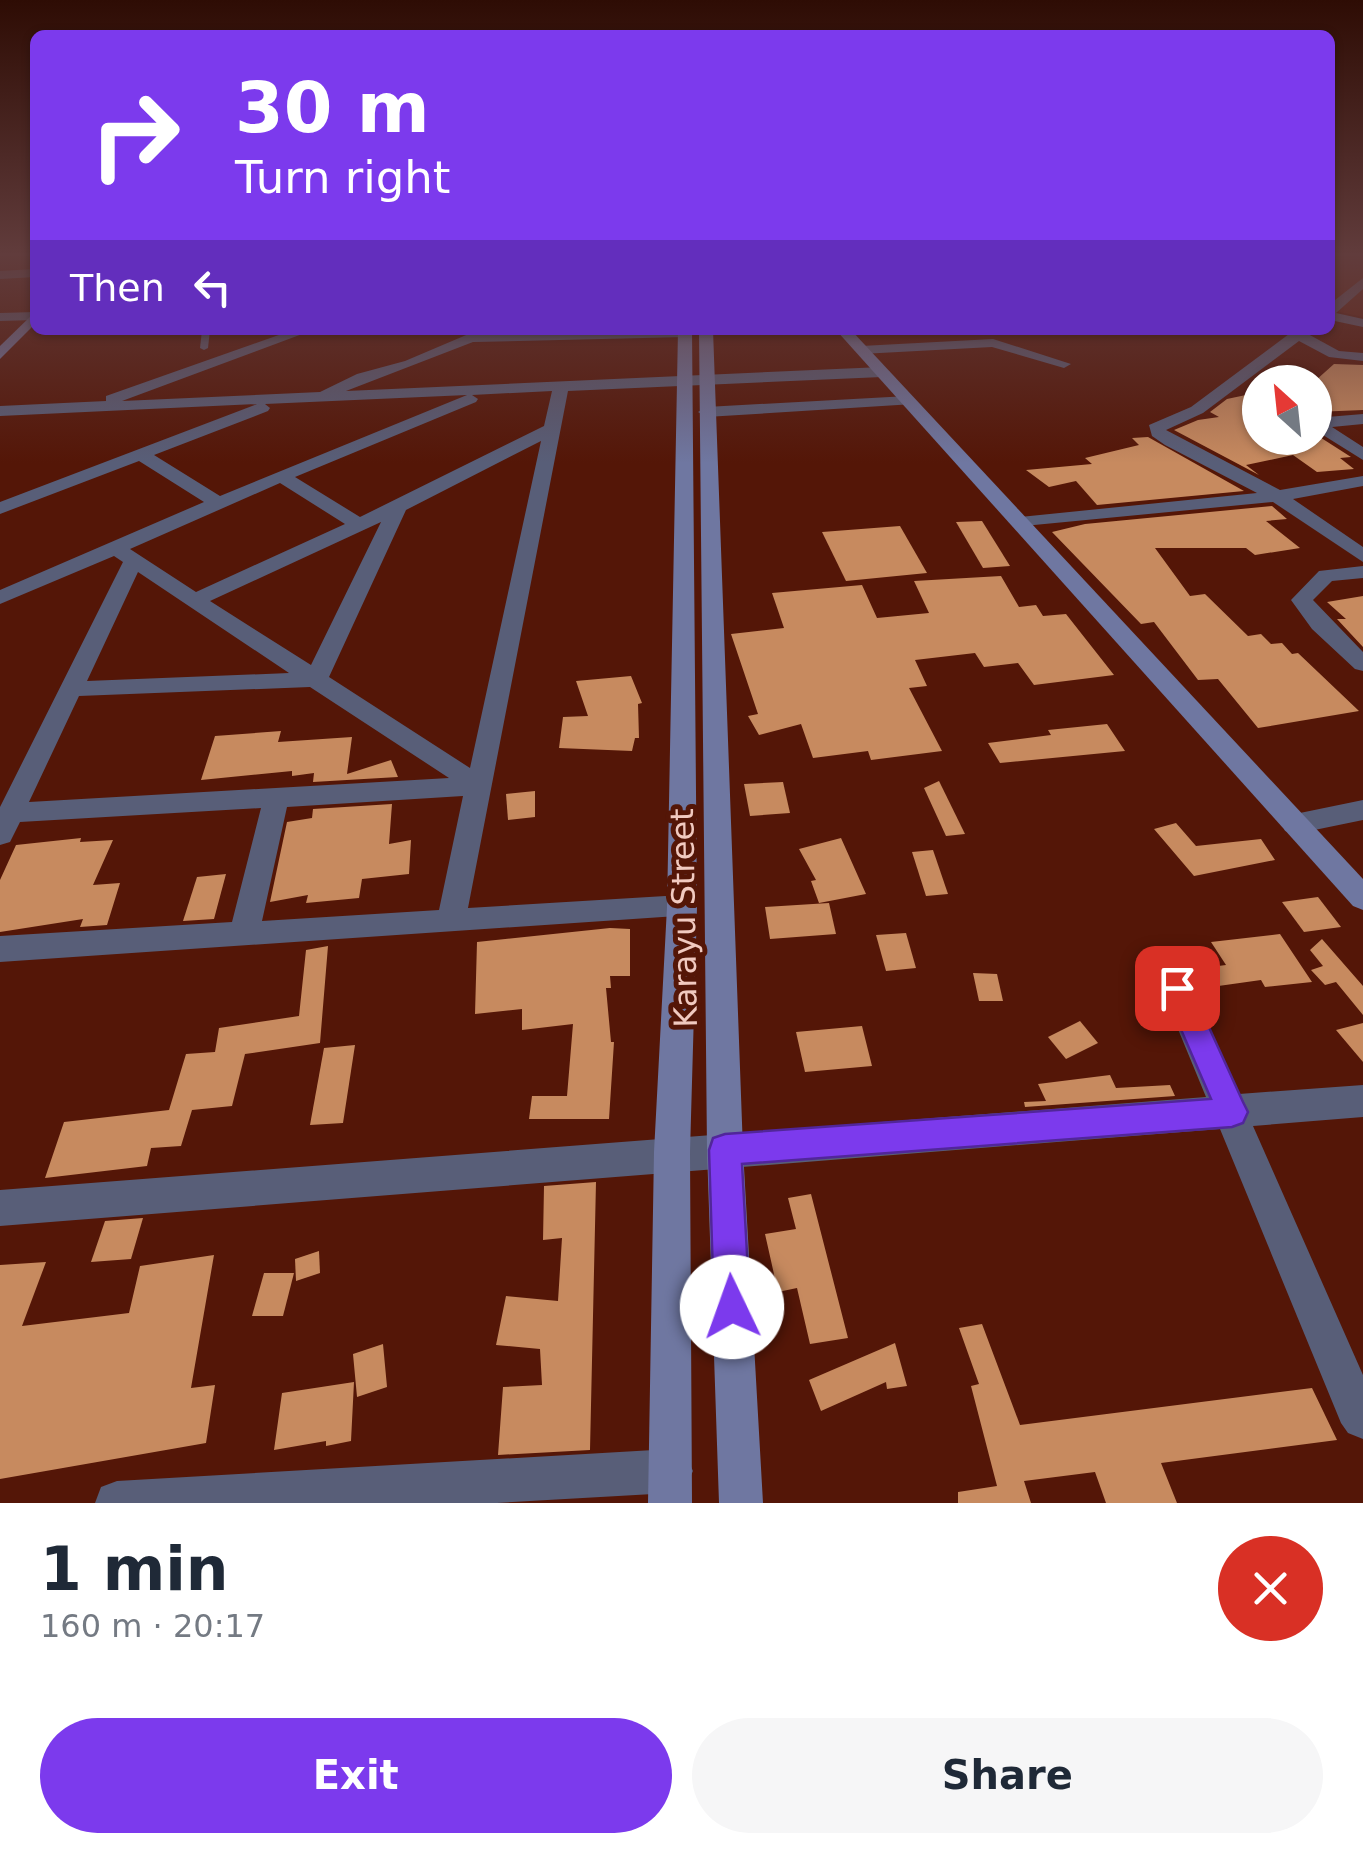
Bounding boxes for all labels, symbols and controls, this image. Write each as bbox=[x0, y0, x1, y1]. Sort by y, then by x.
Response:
text: 30 m bbox=[235, 67, 430, 149]
icon: right bbox=[70, 70, 200, 200]
text: Turn right bbox=[235, 151, 450, 204]
icon: left bbox=[185, 260, 240, 315]
text: Then bbox=[70, 266, 165, 310]
north arrow bbox=[1242, 365, 1332, 455]
map controls bbox=[1242, 365, 1332, 455]
street label: Karayu Street bbox=[663, 808, 705, 1028]
pin bbox=[1135, 946, 1220, 1031]
icon: arrive bbox=[1150, 961, 1205, 1016]
position arrow bbox=[680, 1255, 784, 1359]
text: 1 min bbox=[40, 1534, 228, 1604]
button: close bbox=[1218, 1536, 1323, 1641]
text: 160 m · 20:17 bbox=[40, 1607, 265, 1645]
button: Exit bbox=[40, 1718, 672, 1833]
button: Share bbox=[692, 1718, 1323, 1833]

